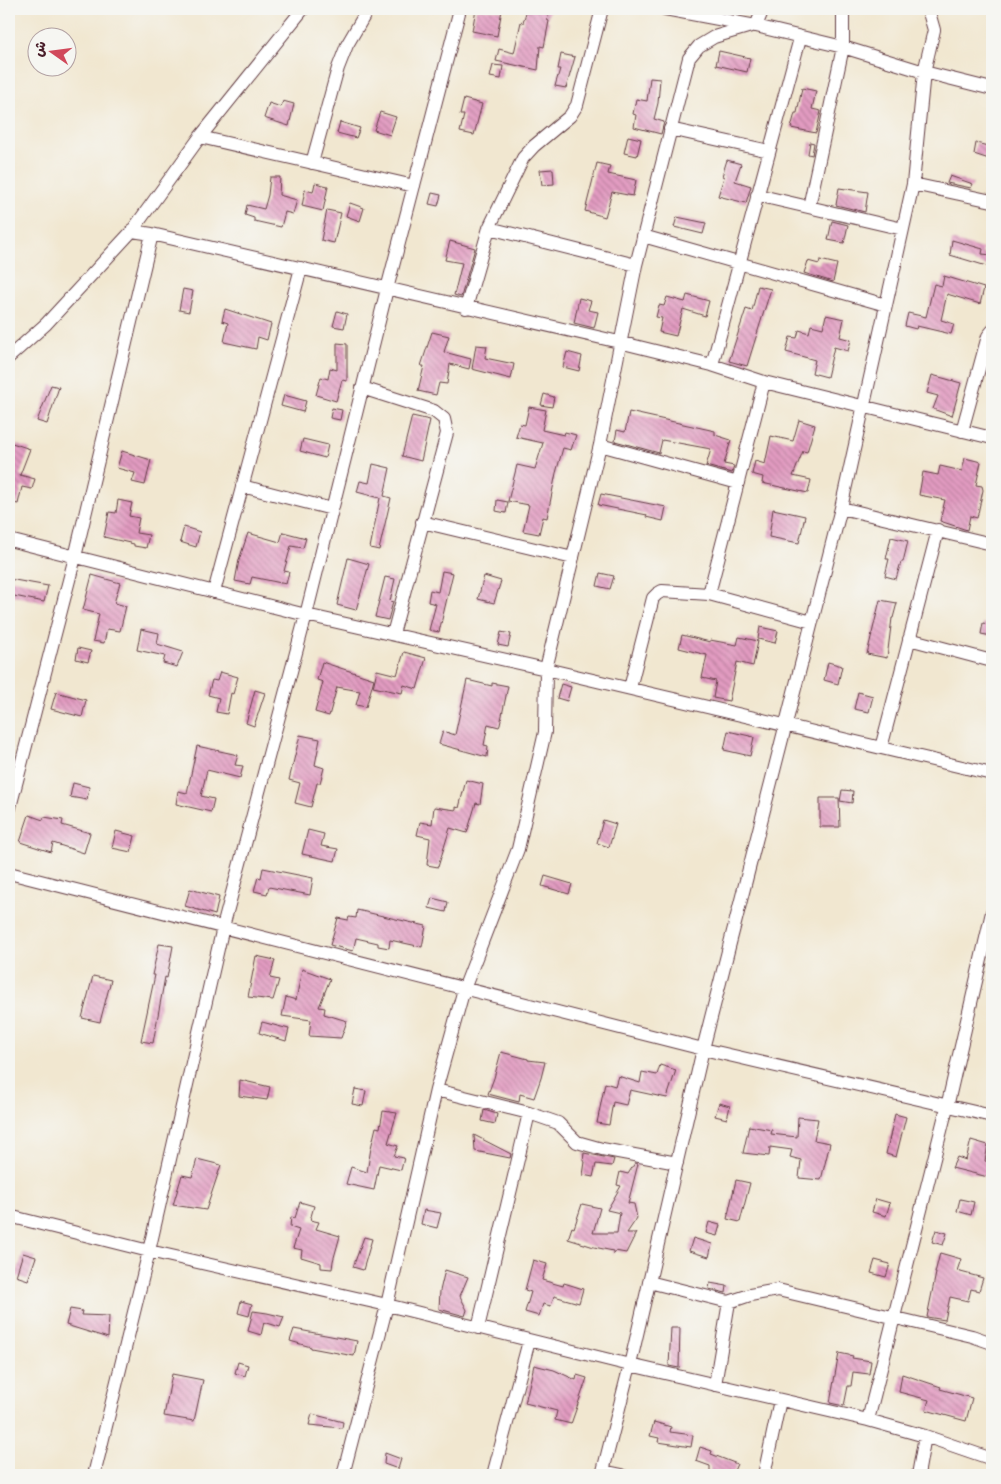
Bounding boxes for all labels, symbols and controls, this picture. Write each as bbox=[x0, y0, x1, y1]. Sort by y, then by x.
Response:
north arrow bbox=[28, 28, 78, 78]
text: ش bbox=[28, 39, 50, 59]

